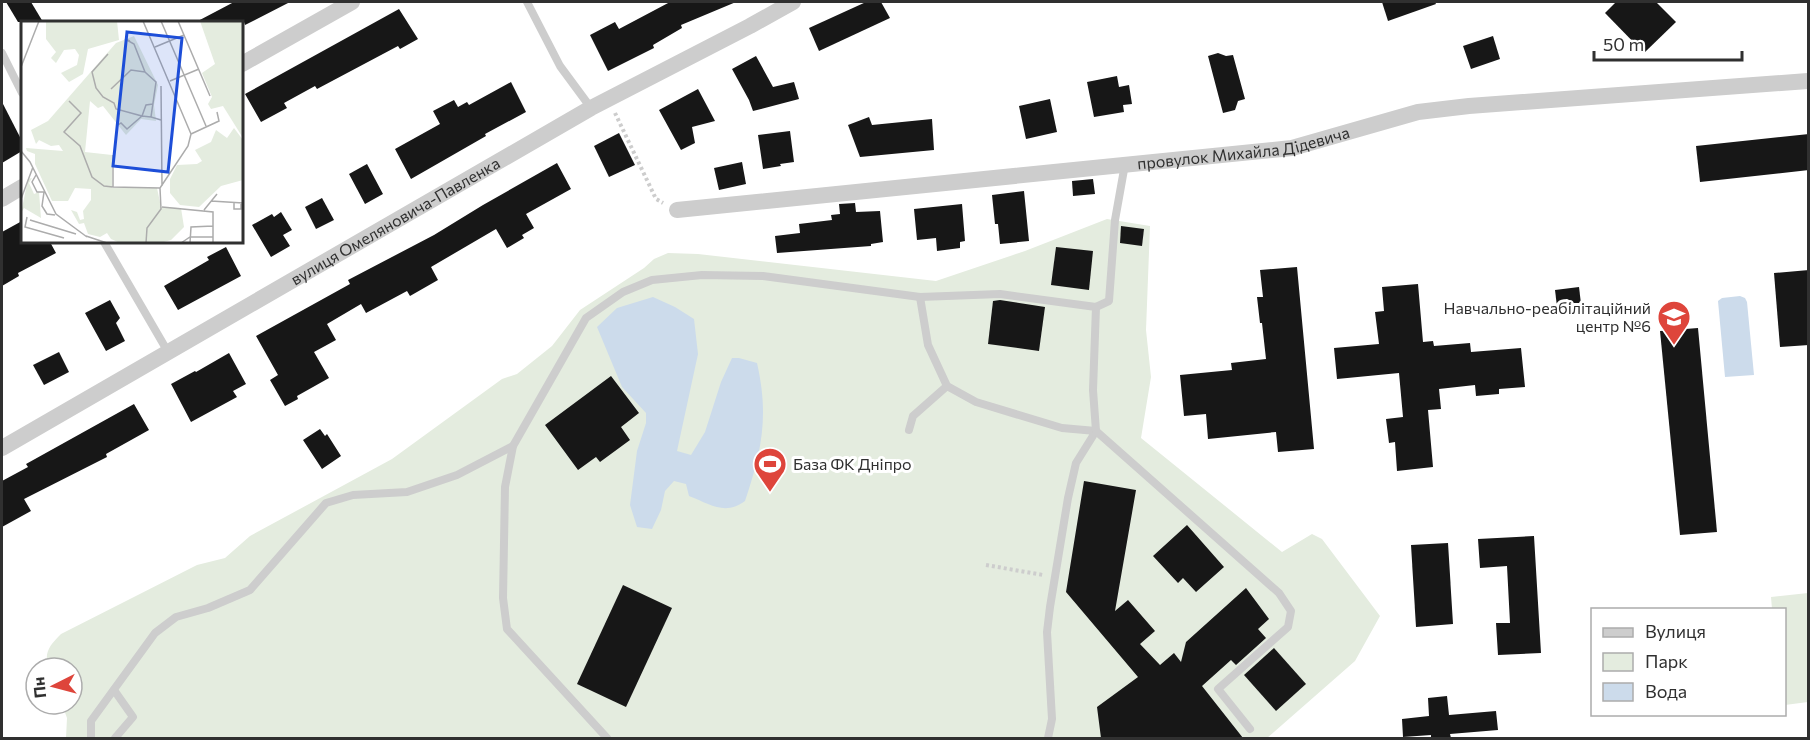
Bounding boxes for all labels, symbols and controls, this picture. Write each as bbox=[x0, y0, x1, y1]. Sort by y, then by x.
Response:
inset map bbox=[21, 21, 243, 243]
scale bar bbox=[1594, 24, 1742, 62]
text: 50 m bbox=[1603, 33, 1644, 55]
street label: провулок Михайла Дідевича bbox=[1136, 122, 1351, 173]
street label: вулиця Омеляновича-Павленка bbox=[287, 153, 503, 288]
place label: Навчально-реабілітаційний центр №6 bbox=[1443, 298, 1651, 335]
school or university icon: Навчально-реабілітаційний центр №6 bbox=[1656, 299, 1692, 346]
sports icon: База ФК Дніпро bbox=[752, 446, 788, 493]
place label: База ФК Дніпро bbox=[793, 454, 912, 473]
legend bbox=[1591, 608, 1786, 716]
text: Вулиця bbox=[1645, 620, 1706, 642]
text: Парк bbox=[1645, 650, 1688, 672]
north arrow bbox=[24, 656, 84, 716]
text: Пн bbox=[28, 676, 49, 699]
text: Вода bbox=[1645, 680, 1687, 702]

